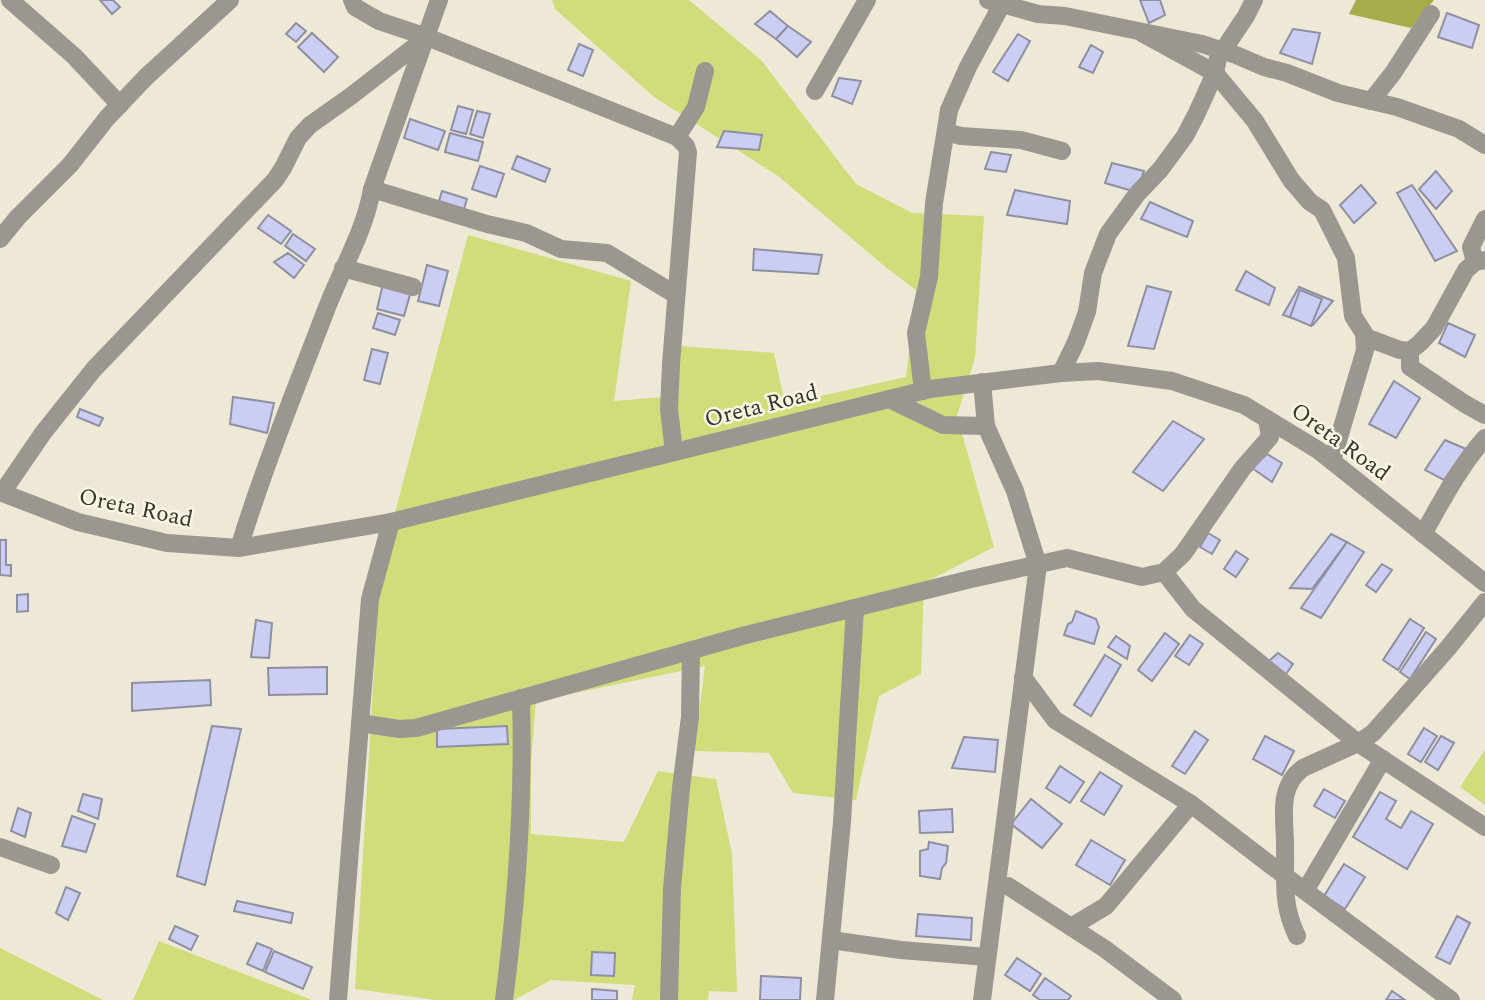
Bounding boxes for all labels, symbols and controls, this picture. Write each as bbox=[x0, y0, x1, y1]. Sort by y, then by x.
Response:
street label: Oreta Road bbox=[701, 375, 822, 437]
street label: Oreta Road bbox=[1283, 394, 1397, 490]
street label: Oreta Road bbox=[75, 479, 196, 538]

